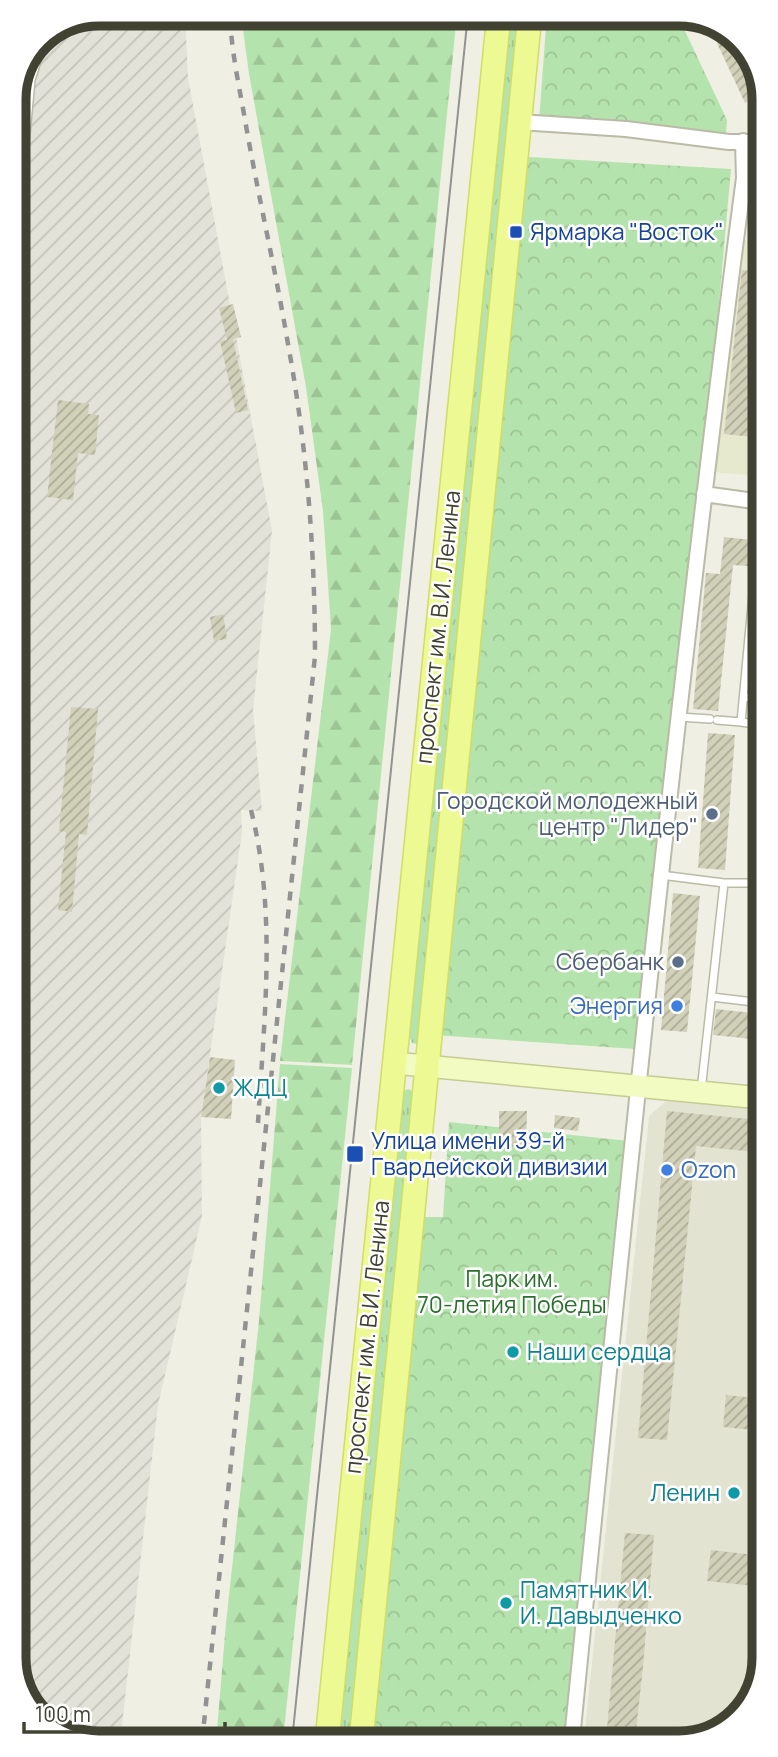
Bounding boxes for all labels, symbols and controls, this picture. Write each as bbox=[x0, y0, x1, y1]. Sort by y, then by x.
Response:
place label: Ярмарка "Восток" bbox=[530, 215, 724, 247]
marker: Ярмарка "Восток" bbox=[508, 224, 524, 240]
street label: проспект им. В.И. Ленина bbox=[407, 489, 467, 765]
place label: Городской молодежный центр "Лидер" bbox=[437, 784, 698, 842]
marker: Городской молодежный центр "Лидер" bbox=[704, 806, 720, 822]
place label: Сбербанк bbox=[556, 945, 665, 977]
marker: Сбербанк bbox=[670, 954, 686, 970]
place label: Энергия bbox=[570, 989, 663, 1021]
marker: Энергия bbox=[669, 998, 685, 1014]
place label: ЖДЦ bbox=[233, 1071, 287, 1103]
marker: ЖДЦ bbox=[211, 1080, 227, 1096]
place label: Улица имени 39-й Гвардейской дивизии bbox=[371, 1124, 607, 1182]
marker: Улица имени 39-й Гвардейской дивизии bbox=[345, 1144, 365, 1164]
place label: Ozon bbox=[681, 1153, 736, 1185]
marker: Ozon bbox=[659, 1162, 675, 1178]
street label: проспект им. В.И. Ленина bbox=[336, 1199, 396, 1475]
park label: Парк им. 70-летия Победы bbox=[417, 1262, 607, 1320]
place label: Наши сердца bbox=[527, 1335, 671, 1367]
marker: Наши сердца bbox=[505, 1344, 521, 1360]
place label: Ленин bbox=[650, 1476, 720, 1508]
marker: Ленин bbox=[726, 1485, 742, 1501]
place label: Памятник И. И. Давыдченко bbox=[520, 1573, 682, 1631]
marker: Памятник И. И. Давыдченко bbox=[498, 1595, 514, 1611]
scale bar bbox=[24, 1690, 226, 1734]
text: 100 m bbox=[35, 1700, 91, 1728]

